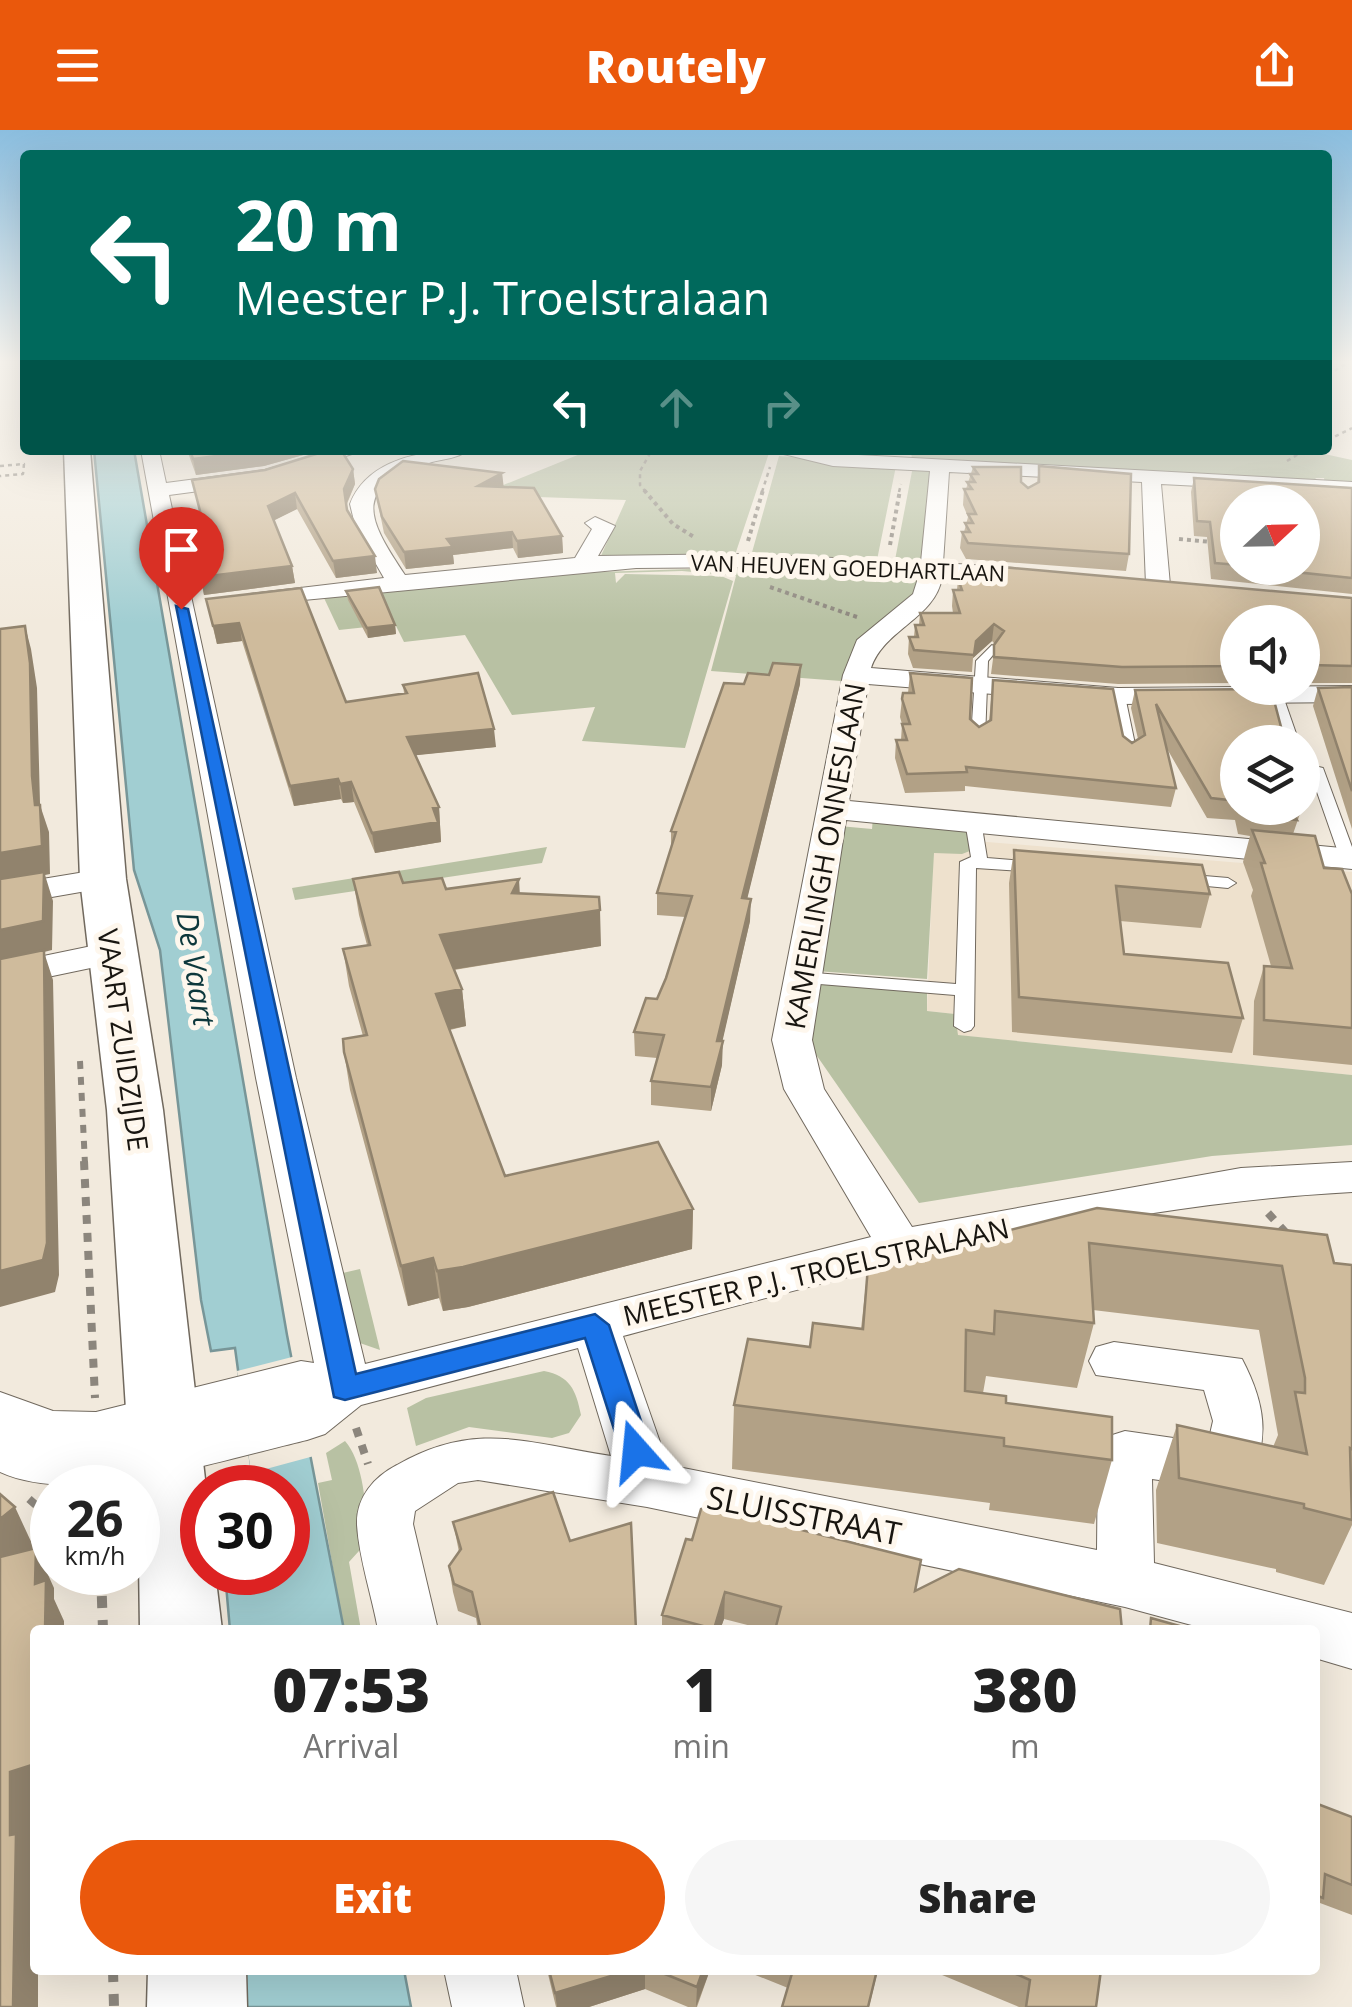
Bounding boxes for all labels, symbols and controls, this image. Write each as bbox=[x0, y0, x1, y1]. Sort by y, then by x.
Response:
text: Routely bbox=[586, 35, 766, 96]
icon: menu bbox=[50, 38, 105, 93]
icon: share bbox=[1247, 38, 1302, 93]
text: 20 m bbox=[235, 176, 402, 272]
icon: left bbox=[70, 190, 200, 320]
text: Meester P.J. Troelstralaan bbox=[235, 267, 770, 328]
icon: left bbox=[544, 380, 599, 435]
icon: ahead bbox=[649, 380, 704, 435]
icon: right bbox=[754, 380, 809, 435]
north arrow bbox=[1220, 485, 1320, 585]
map controls bbox=[1220, 485, 1320, 825]
pin bbox=[139, 507, 224, 610]
icon: arrive bbox=[154, 522, 209, 577]
street label: VAN HEUVEN GOEDHARTLAAN bbox=[690, 547, 1006, 587]
button: sound bbox=[1220, 605, 1320, 705]
street label: KAMERLINGH ONNESLAAN bbox=[775, 680, 873, 1032]
button: layers bbox=[1220, 725, 1320, 825]
water label: De Vaart bbox=[167, 909, 226, 1030]
street label: VAART ZUIDZIJDE bbox=[90, 926, 158, 1153]
street label: MEESTER P.J. TROELSTRALAAN bbox=[619, 1208, 1013, 1334]
position arrow bbox=[584, 1399, 688, 1503]
speed limit sign: 30 bbox=[180, 1465, 310, 1595]
street label: SLUISSTRAAT bbox=[703, 1475, 905, 1555]
text: 26 bbox=[66, 1484, 124, 1552]
text: km/h bbox=[65, 1538, 125, 1572]
text: 07:53 bbox=[272, 1648, 430, 1730]
text: 1 bbox=[684, 1648, 719, 1730]
text: 380 bbox=[972, 1648, 1078, 1730]
text: Arrival bbox=[303, 1724, 399, 1767]
text: min bbox=[673, 1724, 730, 1767]
text: m bbox=[1010, 1724, 1040, 1767]
button: Exit bbox=[80, 1840, 665, 1955]
button: Share bbox=[685, 1840, 1270, 1955]

